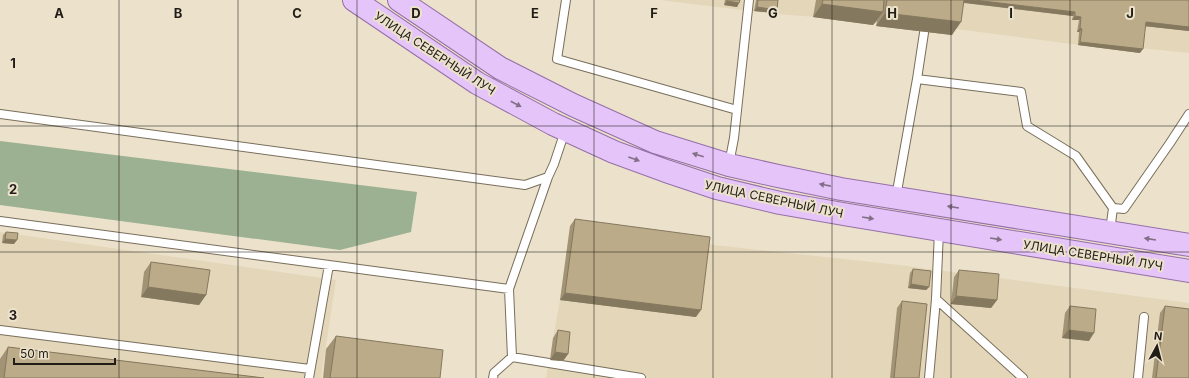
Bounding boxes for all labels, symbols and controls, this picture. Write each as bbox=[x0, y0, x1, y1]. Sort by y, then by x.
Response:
text: A bbox=[54, 5, 64, 21]
text: B bbox=[174, 5, 183, 21]
text: C bbox=[292, 5, 302, 21]
text: D bbox=[411, 5, 421, 21]
text: E bbox=[531, 5, 539, 21]
text: F bbox=[650, 5, 658, 21]
text: G bbox=[768, 5, 778, 21]
text: H bbox=[887, 5, 897, 21]
text: I bbox=[1009, 5, 1013, 21]
text: J bbox=[1126, 5, 1134, 21]
street label: УЛИЦА СЕВЕРНЫЙ ЛУЧ bbox=[372, 8, 498, 98]
text: 1 bbox=[10, 55, 16, 71]
one-way arrow bbox=[511, 101, 522, 107]
one-way arrow bbox=[692, 152, 704, 158]
one-way arrow bbox=[629, 157, 641, 163]
street label: УЛИЦА СЕВЕРНЫЙ ЛУЧ bbox=[703, 177, 845, 221]
text: 2 bbox=[9, 181, 17, 197]
one-way arrow bbox=[819, 182, 831, 188]
one-way arrow bbox=[947, 204, 959, 210]
one-way arrow bbox=[862, 215, 874, 221]
one-way arrow bbox=[990, 236, 1003, 242]
one-way arrow bbox=[1144, 236, 1157, 242]
street label: УЛИЦА СЕВЕРНЫЙ ЛУЧ bbox=[1022, 237, 1164, 273]
text: 3 bbox=[9, 307, 17, 323]
north arrow bbox=[1137, 326, 1177, 366]
text: N bbox=[1153, 329, 1163, 344]
scale bar bbox=[14, 340, 115, 366]
text: 50 m bbox=[20, 346, 49, 361]

